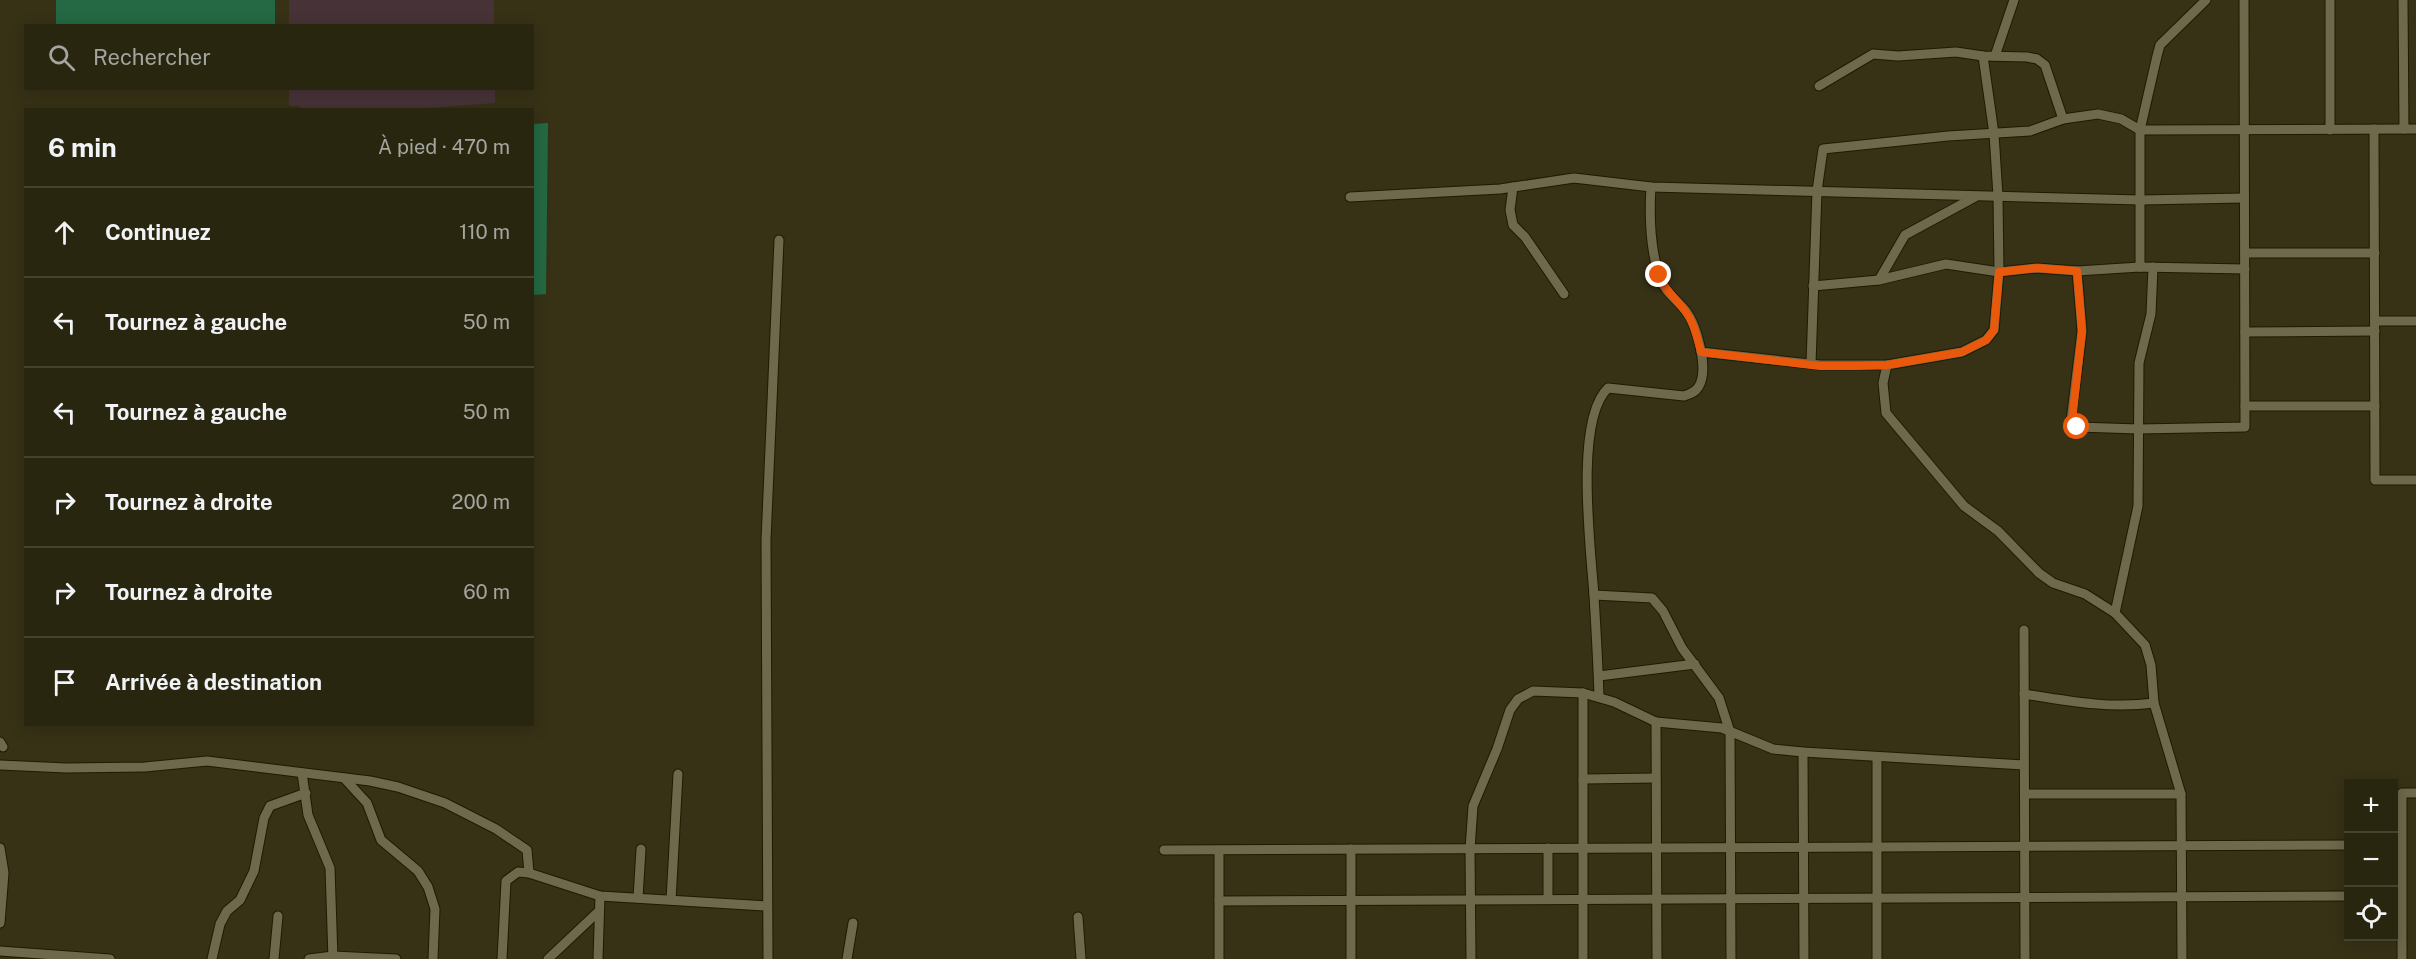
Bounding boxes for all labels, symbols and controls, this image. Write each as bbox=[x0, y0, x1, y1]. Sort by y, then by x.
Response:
search box bbox=[24, 24, 534, 90]
icon: search bbox=[45, 41, 78, 74]
text: Rechercher bbox=[93, 44, 211, 70]
text: 6 min bbox=[48, 132, 117, 163]
text: À pied · 470 m bbox=[378, 135, 510, 159]
icon: ahead bbox=[48, 216, 81, 249]
text: Continuez bbox=[105, 219, 211, 245]
text: 110 m bbox=[459, 220, 510, 244]
route end bbox=[1645, 261, 1671, 287]
icon: left bbox=[48, 306, 81, 339]
text: Tournez à gauche bbox=[105, 309, 287, 335]
text: 50 m bbox=[463, 310, 510, 334]
icon: left bbox=[48, 396, 81, 429]
text: Tournez à gauche bbox=[105, 399, 287, 425]
text: 50 m bbox=[463, 400, 510, 424]
route start bbox=[2063, 413, 2089, 439]
icon: right bbox=[48, 486, 81, 519]
text: Tournez à droite bbox=[105, 489, 273, 515]
text: 200 m bbox=[452, 490, 510, 514]
icon: right bbox=[48, 576, 81, 609]
text: Tournez à droite bbox=[105, 579, 273, 605]
text: 60 m bbox=[463, 580, 510, 604]
icon: arrive bbox=[48, 666, 81, 699]
text: Arrivée à destination bbox=[105, 669, 322, 695]
map controls bbox=[2344, 779, 2398, 941]
button: + bbox=[2344, 779, 2398, 833]
button: − bbox=[2344, 833, 2398, 887]
button: locate bbox=[2344, 887, 2398, 941]

